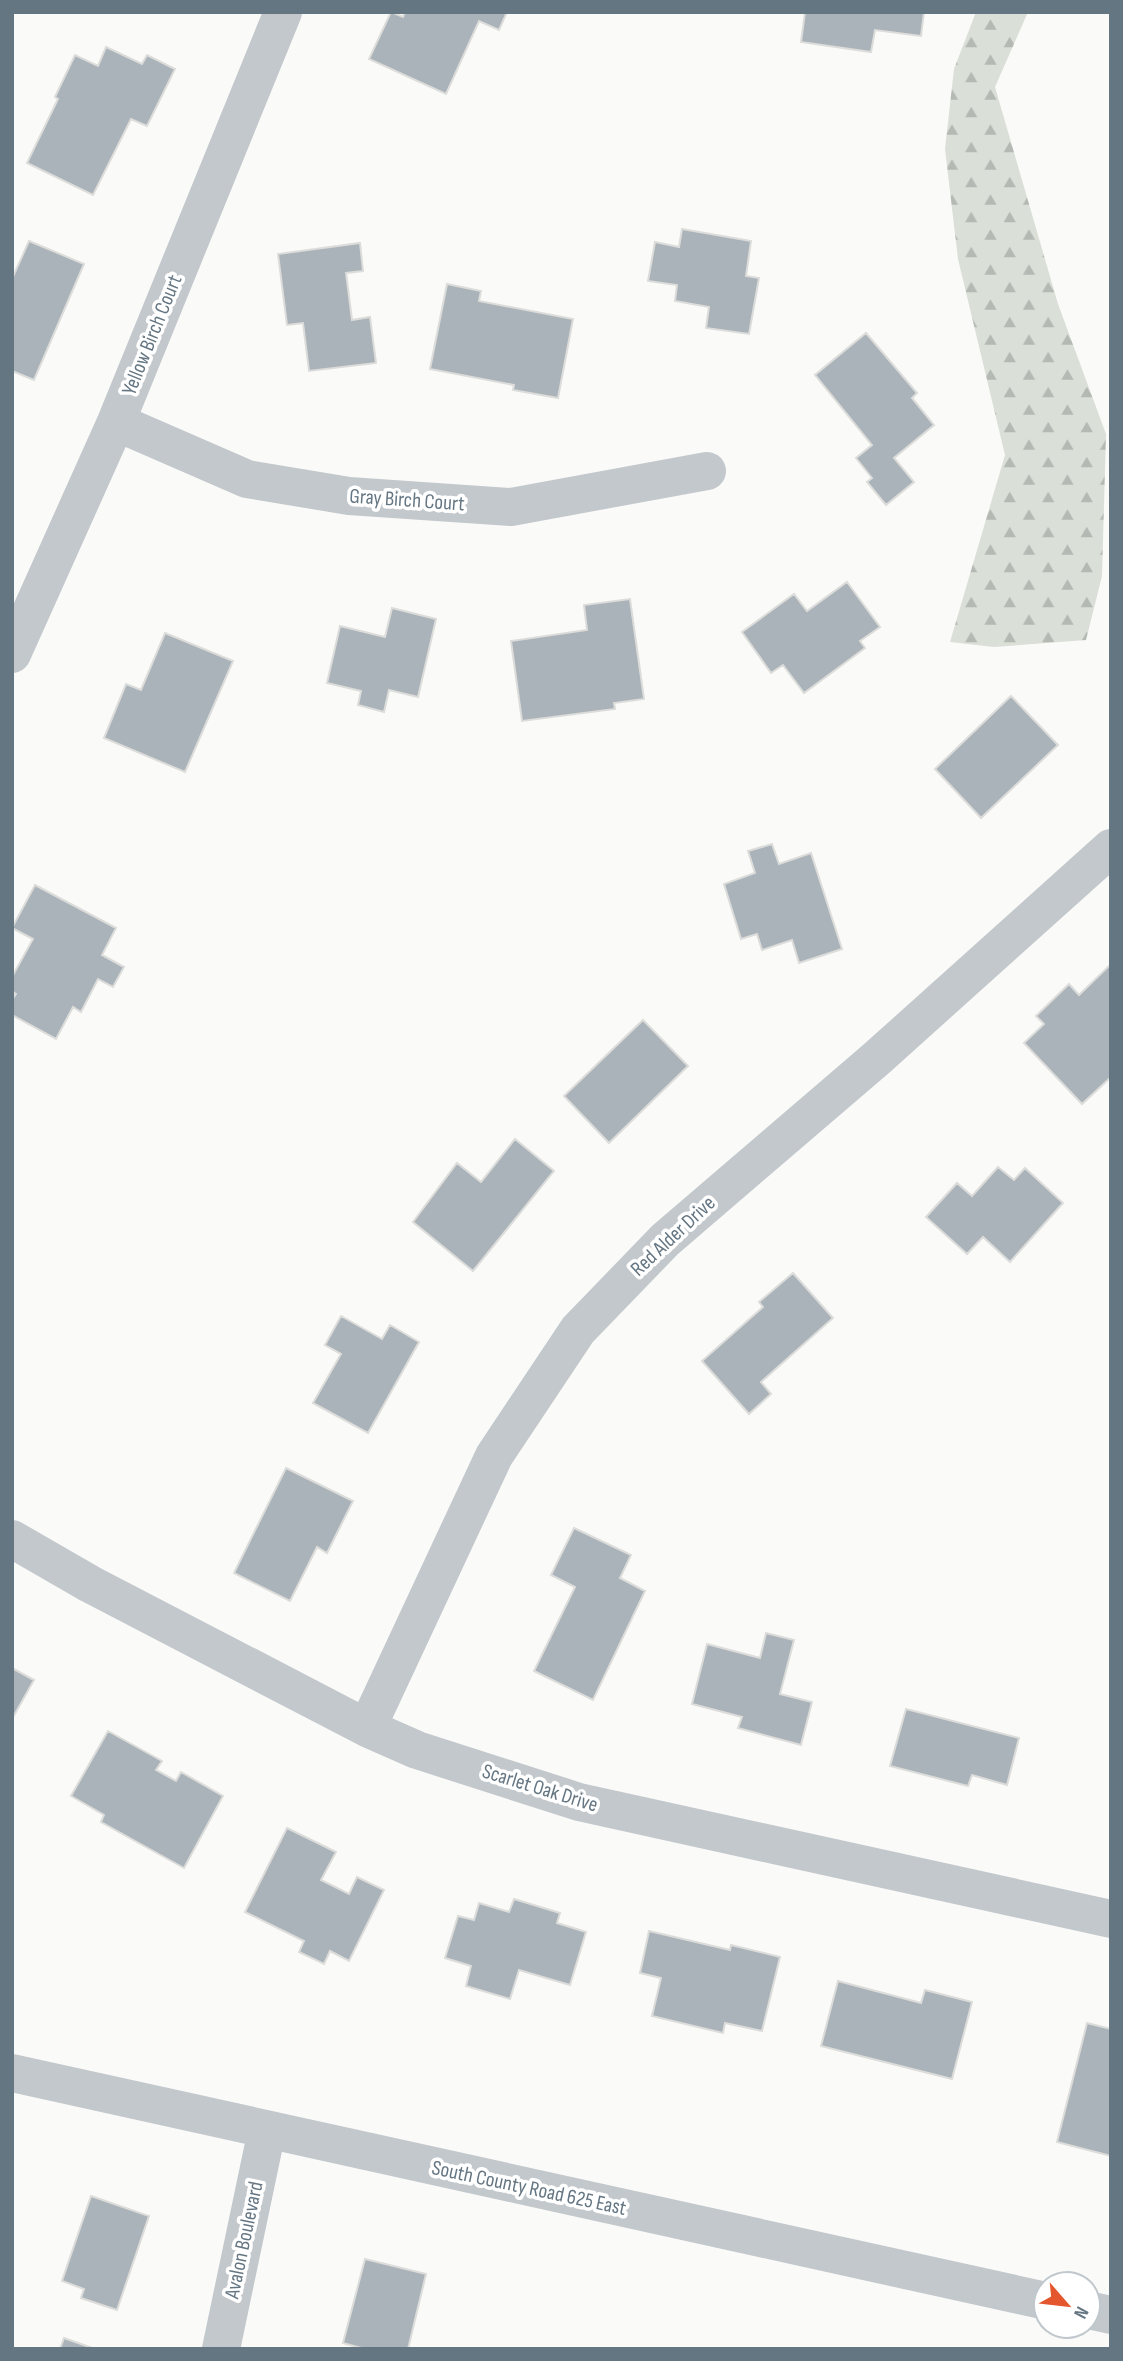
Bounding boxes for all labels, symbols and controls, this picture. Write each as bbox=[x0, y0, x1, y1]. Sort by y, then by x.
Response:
street label: Yellow Birch Court bbox=[117, 271, 187, 399]
street label: Gray Birch Court bbox=[349, 484, 465, 516]
street label: Red Alder Drive bbox=[626, 1191, 720, 1281]
street label: Scarlet Oak Drive bbox=[479, 1759, 601, 1817]
street label: South County Road 625 East bbox=[429, 2155, 629, 2221]
street label: Avalon Boulevard bbox=[219, 2179, 269, 2302]
north arrow bbox=[1032, 2270, 1102, 2340]
text: N bbox=[1068, 2302, 1093, 2322]

